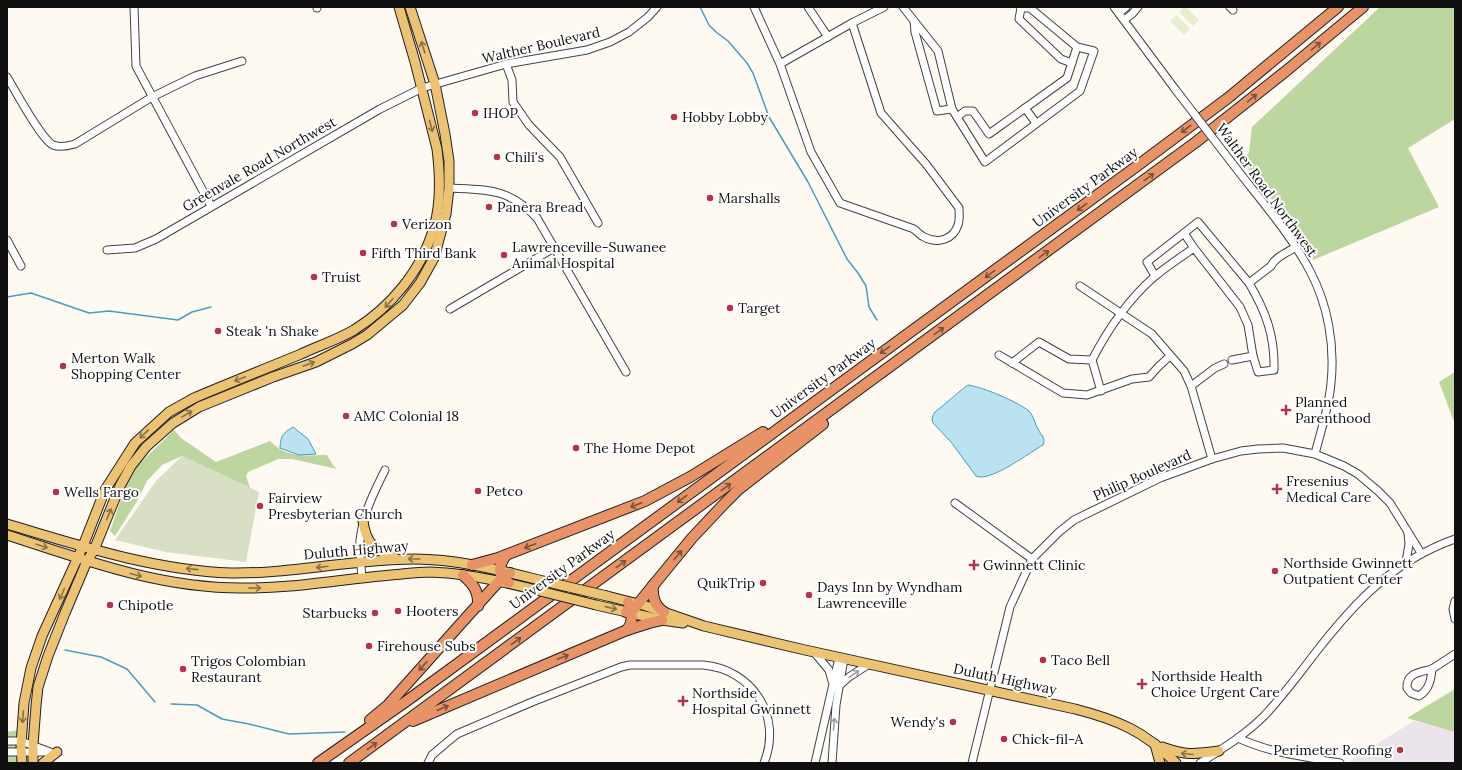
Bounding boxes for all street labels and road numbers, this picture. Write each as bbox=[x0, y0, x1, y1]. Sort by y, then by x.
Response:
street label: Walther Boulevard bbox=[480, 23, 602, 67]
street label: Greenvale Road Northwest bbox=[179, 112, 340, 215]
street label: Walther Road Northwest bbox=[1212, 120, 1322, 261]
street label: University Parkway bbox=[1029, 142, 1142, 231]
street label: University Parkway bbox=[767, 333, 880, 422]
street label: Philip Boulevard bbox=[1090, 445, 1194, 505]
street label: University Parkway bbox=[506, 524, 619, 613]
street label: Duluth Highway bbox=[303, 536, 410, 564]
street label: Duluth Highway bbox=[952, 659, 1059, 699]

